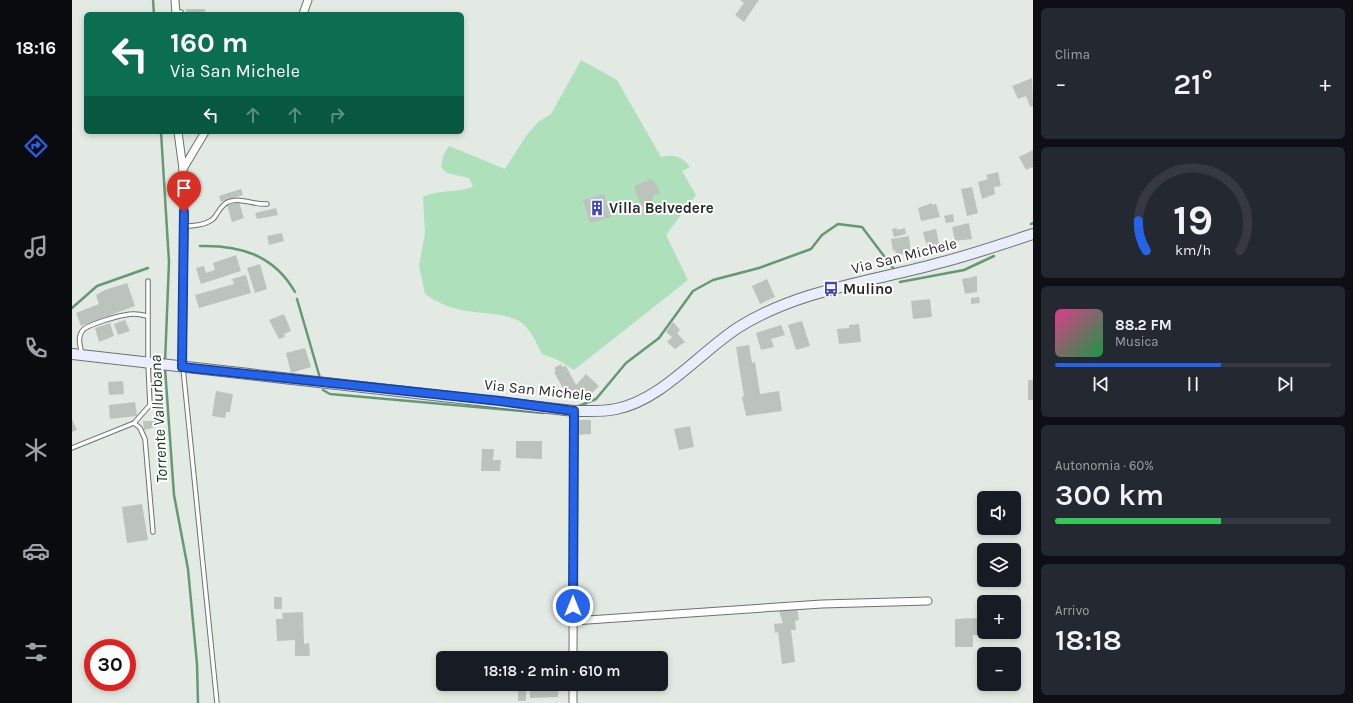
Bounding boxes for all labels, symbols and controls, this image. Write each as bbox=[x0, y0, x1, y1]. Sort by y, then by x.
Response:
text: 160 m bbox=[170, 26, 248, 59]
icon: left bbox=[104, 28, 156, 80]
text: 18:16 bbox=[16, 37, 56, 59]
text: Clima bbox=[1055, 47, 1090, 62]
text: Via San Michele bbox=[170, 60, 300, 82]
text: 21° bbox=[1173, 66, 1213, 102]
text: − bbox=[1055, 71, 1067, 97]
text: + bbox=[1319, 71, 1331, 97]
icon: left bbox=[200, 104, 222, 126]
icon: ahead bbox=[242, 104, 264, 126]
icon: ahead bbox=[284, 104, 306, 126]
icon: right bbox=[326, 104, 348, 126]
icon: directions bbox=[22, 132, 50, 160]
pin bbox=[167, 171, 201, 212]
icon: arrive bbox=[173, 177, 195, 199]
text: 19 bbox=[1173, 195, 1213, 243]
building icon: Villa Belvedere bbox=[588, 199, 606, 217]
place label: Villa Belvedere bbox=[609, 199, 714, 217]
icon: music bbox=[22, 233, 50, 261]
street label: Via San Michele bbox=[849, 234, 959, 278]
text: km/h bbox=[1175, 241, 1211, 258]
bus stop icon: Mulino bbox=[822, 280, 840, 298]
place label: Mulino bbox=[843, 280, 893, 298]
text: 88.2 FM bbox=[1115, 316, 1172, 334]
icon: phone bbox=[22, 334, 50, 362]
text: Musica bbox=[1115, 334, 1158, 349]
water label: Torrente Vallurbana bbox=[146, 354, 171, 484]
icon: previous bbox=[1090, 373, 1112, 395]
icon: pause bbox=[1182, 373, 1204, 395]
icon: next bbox=[1274, 373, 1296, 395]
street label: Via San Michele bbox=[483, 375, 593, 405]
icon: climate bbox=[22, 436, 50, 464]
text: Autonomia · 60% bbox=[1055, 458, 1154, 473]
text: 300 km bbox=[1055, 477, 1164, 513]
map controls bbox=[977, 491, 1021, 691]
button: sound bbox=[977, 491, 1021, 535]
icon: car bbox=[22, 537, 50, 565]
button: layers bbox=[977, 543, 1021, 587]
position arrow bbox=[552, 585, 594, 627]
button: + bbox=[977, 595, 1021, 639]
text: Arrivo bbox=[1055, 603, 1089, 618]
text: 18:18 bbox=[1055, 622, 1122, 658]
icon: filters bbox=[22, 638, 50, 666]
speed limit sign: 30 bbox=[84, 639, 136, 691]
button: − bbox=[977, 647, 1021, 691]
text: 18:18 · 2 min · 610 m bbox=[484, 662, 620, 680]

